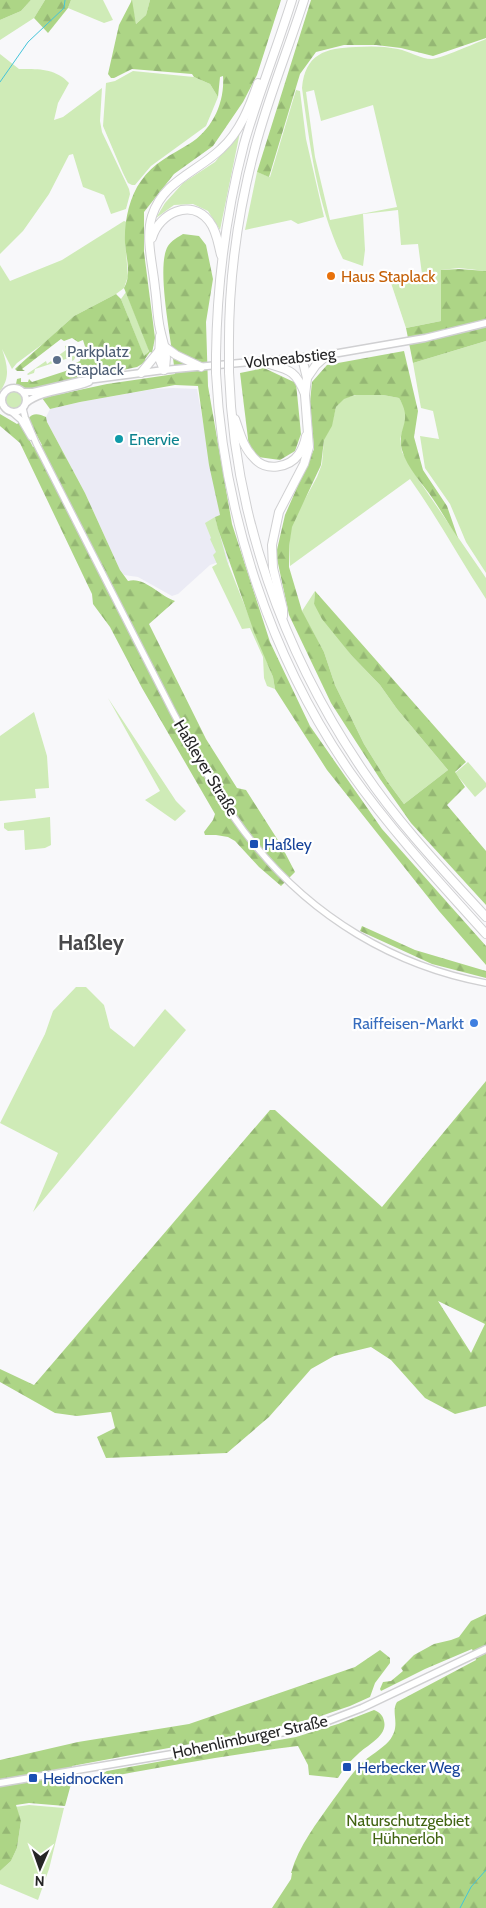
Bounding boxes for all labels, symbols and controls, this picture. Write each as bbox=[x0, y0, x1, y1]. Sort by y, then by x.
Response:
place label: Haus Staplack bbox=[341, 267, 436, 286]
marker: Haus Staplack bbox=[325, 270, 337, 282]
place label: Parkplatz Staplack bbox=[67, 342, 129, 379]
street label: Volmeabstieg bbox=[243, 344, 338, 372]
marker: Parkplatz Staplack bbox=[51, 354, 63, 366]
place label: Enervie bbox=[129, 430, 179, 449]
marker: Enervie bbox=[113, 433, 125, 445]
street label: Haßleyer Straße bbox=[170, 716, 242, 820]
place label: Haßley bbox=[264, 835, 312, 854]
marker: Haßley bbox=[248, 838, 260, 850]
district label: Haßley bbox=[58, 930, 125, 955]
place label: Raiffeisen-Markt bbox=[353, 1014, 465, 1033]
marker: Raiffeisen-Markt bbox=[468, 1017, 480, 1029]
street label: Hohenlimburger Straße bbox=[171, 1711, 329, 1763]
place label: Herbecker Weg bbox=[357, 1758, 461, 1777]
marker: Herbecker Weg bbox=[341, 1761, 353, 1773]
place label: Heidnocken bbox=[43, 1769, 124, 1788]
marker: Heidnocken bbox=[27, 1772, 39, 1784]
park label: Naturschutzgebiet Hühnerloh bbox=[346, 1811, 470, 1848]
north arrow bbox=[15, 1843, 65, 1893]
text: N bbox=[34, 1872, 45, 1890]

